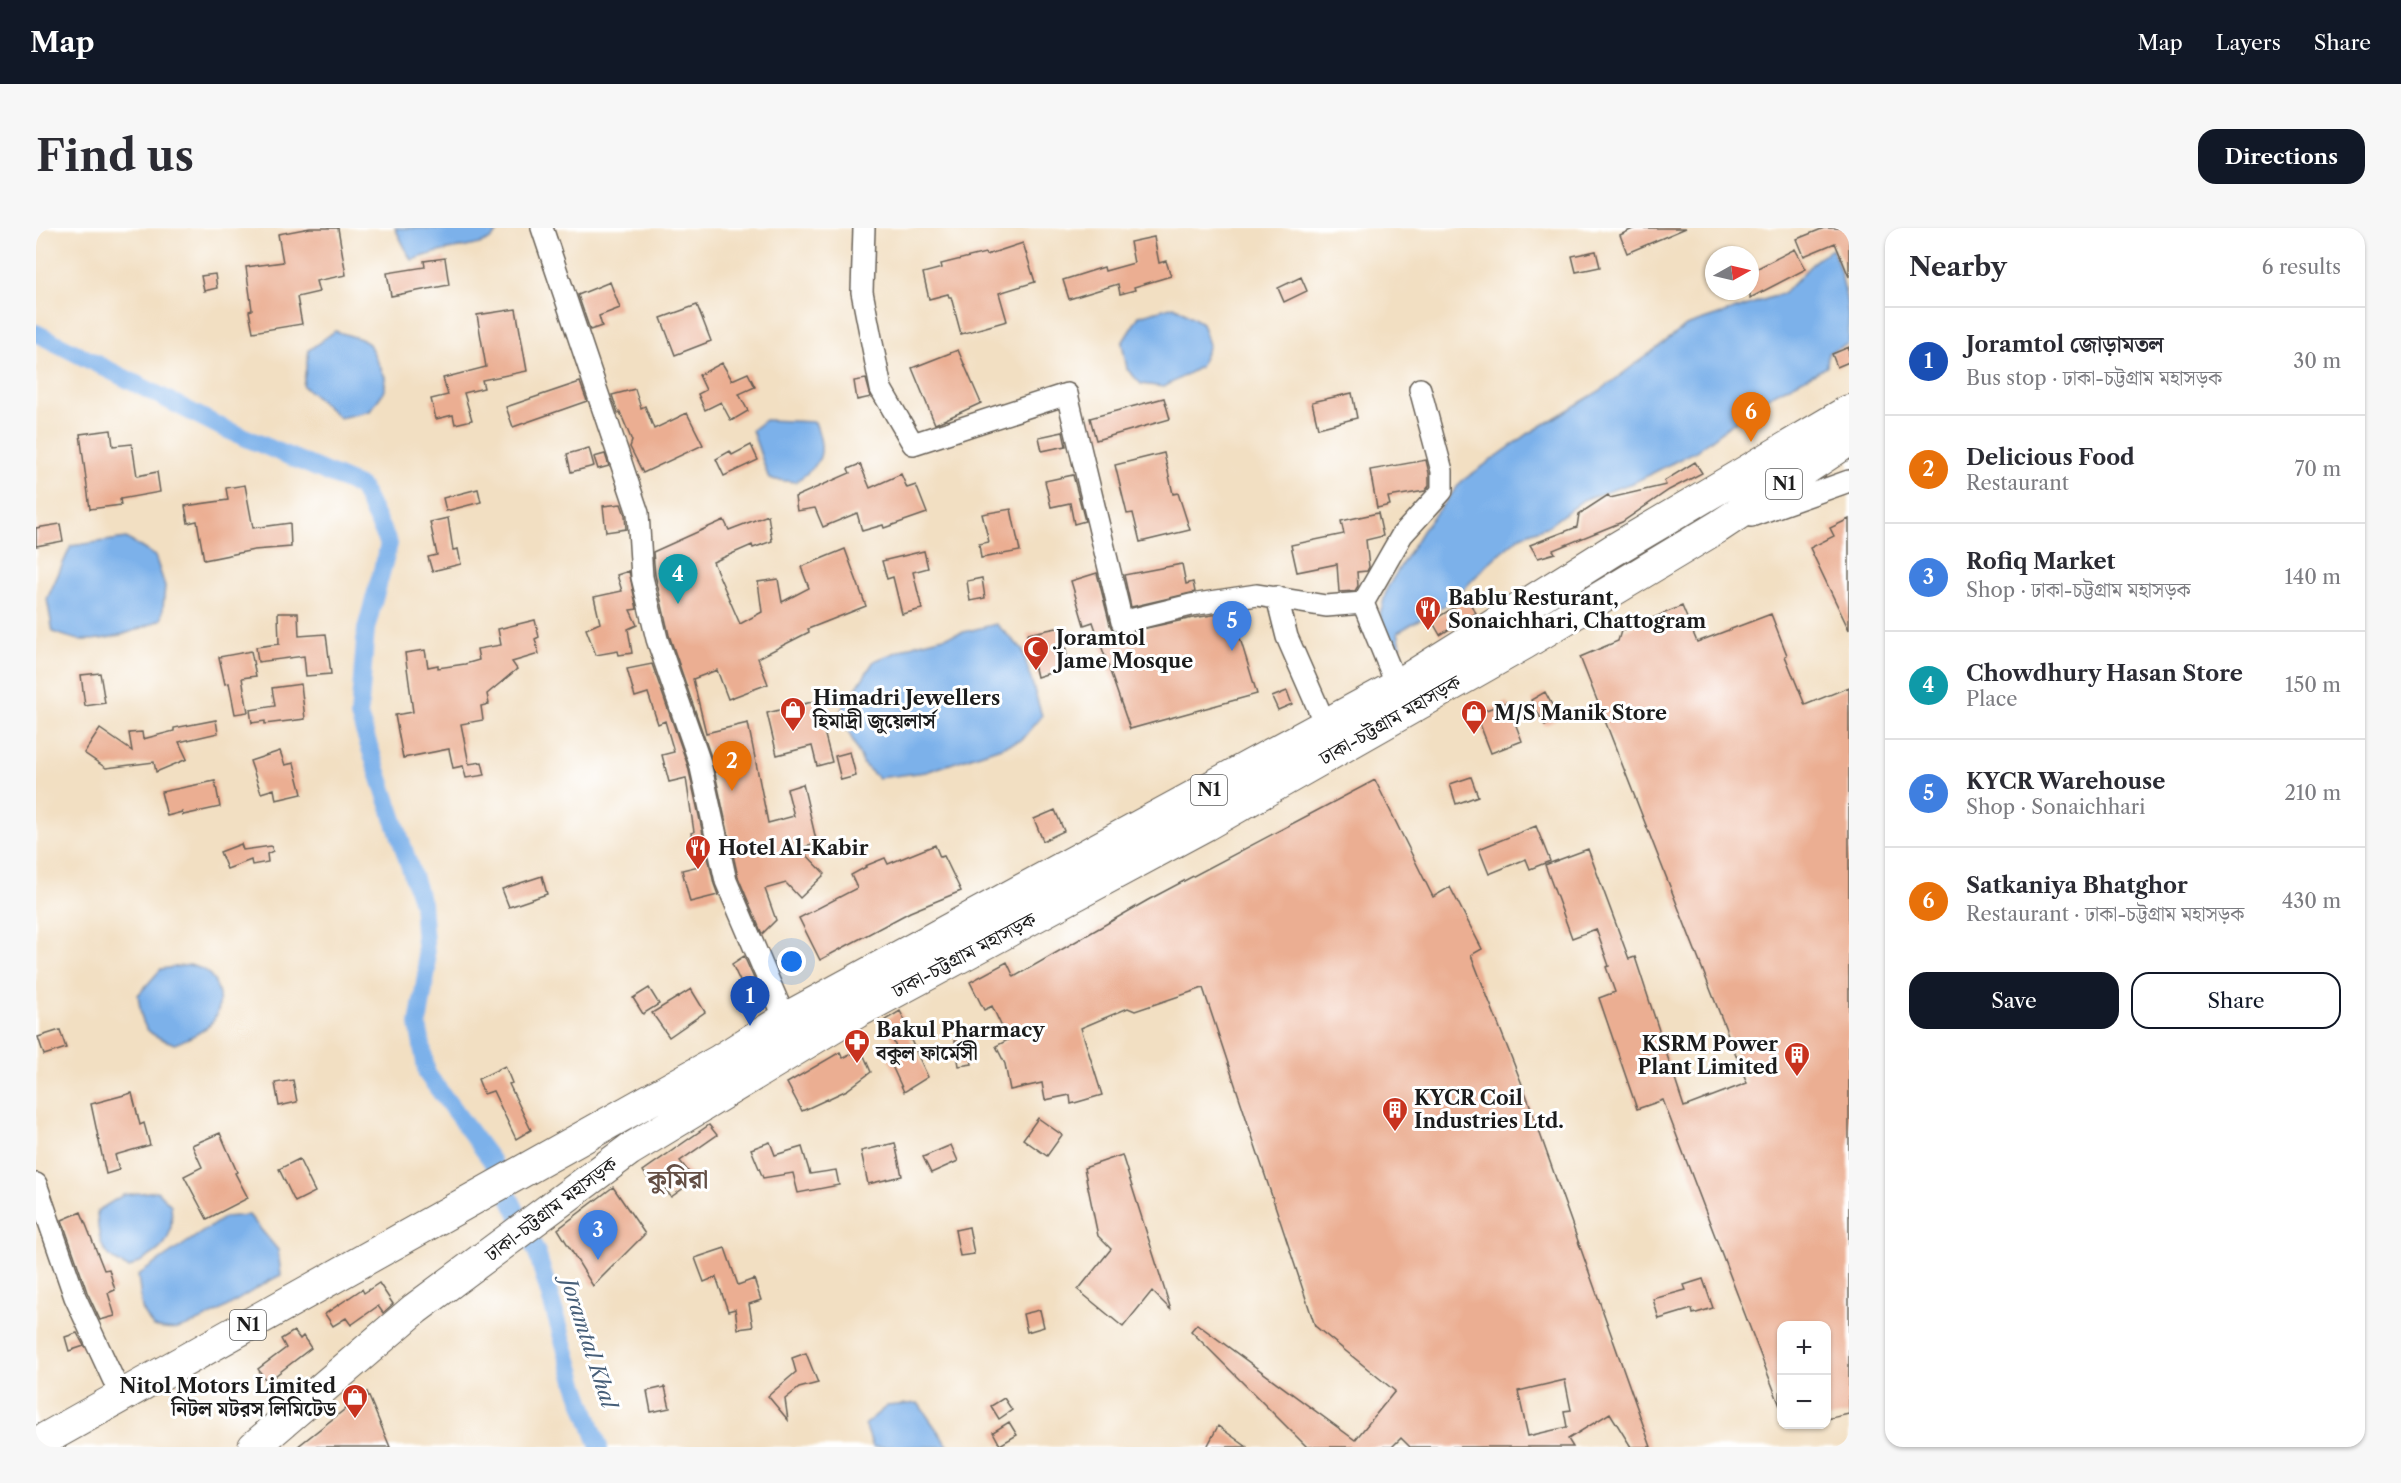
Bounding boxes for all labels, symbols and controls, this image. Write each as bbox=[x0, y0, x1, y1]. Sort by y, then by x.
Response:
text: Map bbox=[30, 25, 94, 59]
text: Map bbox=[2138, 30, 2183, 55]
text: Layers bbox=[2216, 30, 2281, 55]
text: Share bbox=[2314, 30, 2371, 55]
button: Directions bbox=[2198, 129, 2365, 184]
text: Find us bbox=[36, 130, 194, 182]
north arrow bbox=[1705, 246, 1759, 300]
text: Nearby bbox=[1909, 251, 2007, 283]
text: 6 results bbox=[2262, 255, 2341, 279]
text: Joramtol জোড়ামতল bbox=[1966, 331, 2164, 358]
text: 1 bbox=[1924, 349, 1933, 373]
text: 30 m bbox=[2293, 349, 2341, 373]
text: Bus stop · ঢাকা-চট্টগ্রাম মহাসড়ক bbox=[1966, 366, 2222, 390]
pin: 6 bbox=[1732, 392, 1770, 442]
text: Delicious Food bbox=[1966, 444, 2135, 471]
text: 2 bbox=[1923, 457, 1934, 481]
text: 70 m bbox=[2295, 457, 2341, 481]
road number: N1 bbox=[1766, 469, 1802, 499]
text: Restaurant bbox=[1966, 471, 2069, 495]
text: Rofiq Market bbox=[1966, 548, 2115, 575]
pin: 4 bbox=[658, 554, 698, 604]
text: 3 bbox=[1923, 565, 1934, 589]
text: 140 m bbox=[2284, 565, 2341, 589]
text: Shop · ঢাকা-চট্টগ্রাম মহাসড়ক bbox=[1966, 578, 2191, 602]
place label: Bablu Resturant, Sonaichhari, Chattogram bbox=[1448, 586, 1706, 633]
restaurant icon: Bablu Resturant, Sonaichhari, Chattogram bbox=[1413, 594, 1443, 632]
pin: 5 bbox=[1212, 602, 1252, 651]
place label: Joramtol Jame Mosque bbox=[1052, 626, 1193, 673]
mosque icon: Joramtol Jame Mosque bbox=[1021, 634, 1051, 672]
text: Chowdhury Hasan Store bbox=[1966, 660, 2243, 687]
street label: ঢাকা-চট্টগ্রাম মহাসড়ক bbox=[1314, 669, 1466, 771]
text: 4 bbox=[1923, 673, 1934, 697]
text: 150 m bbox=[2285, 673, 2341, 697]
place label: Himadri Jewellers হিমাদ্রী জুয়েলার্স bbox=[812, 686, 1000, 735]
text: Place bbox=[1966, 687, 2017, 711]
shop icon: Himadri Jewellers হিমাদ্রী জুয়েলার্স bbox=[778, 695, 808, 733]
shop icon: M/S Manik Store bbox=[1459, 698, 1489, 736]
place label: M/S Manik Store bbox=[1494, 701, 1667, 725]
pin: 2 bbox=[712, 742, 752, 791]
text: KYCR Warehouse bbox=[1966, 768, 2165, 795]
road number: N1 bbox=[1191, 775, 1227, 805]
text: 5 bbox=[1923, 781, 1934, 805]
text: 210 m bbox=[2284, 781, 2341, 805]
text: Shop · Sonaichhari bbox=[1966, 795, 2145, 819]
restaurant icon: Hotel Al-Kabir bbox=[683, 833, 713, 871]
place label: Hotel Al-Kabir bbox=[718, 836, 869, 860]
text: Satkaniya Bhatghor bbox=[1966, 872, 2188, 899]
text: 6 bbox=[1923, 889, 1934, 913]
text: 430 m bbox=[2282, 889, 2341, 913]
text: Restaurant · ঢাকা-চট্টগ্রাম মহাসড়ক bbox=[1966, 902, 2244, 926]
street label: ঢাকা-চট্টগ্রাম মহাসড়ক bbox=[887, 907, 1041, 1003]
your location bbox=[777, 947, 806, 976]
button: Save bbox=[1909, 972, 2119, 1029]
button: Share bbox=[2131, 972, 2341, 1029]
pin: 1 bbox=[730, 976, 770, 1026]
place label: Bakul Pharmacy বকুল ফার্মেসী bbox=[875, 1018, 1045, 1066]
pharmacy icon: Bakul Pharmacy বকুল ফার্মেসী bbox=[842, 1027, 872, 1065]
place label: KSRM Power Plant Limited bbox=[1638, 1032, 1779, 1079]
building icon: KSRM Power Plant Limited bbox=[1782, 1040, 1812, 1078]
place label: KYCR Coil Industries Ltd. bbox=[1414, 1086, 1564, 1133]
building icon: KYCR Coil Industries Ltd. bbox=[1380, 1095, 1410, 1133]
street label: ঢাকা-চট্টগ্রাম মহাসড়ক bbox=[479, 1151, 623, 1267]
district label: কুমিরা bbox=[646, 1163, 709, 1195]
pin: 3 bbox=[578, 1210, 618, 1260]
water label: Joramtal Khal bbox=[554, 1269, 623, 1414]
road number: N1 bbox=[230, 1310, 266, 1340]
map controls bbox=[1777, 1321, 1831, 1429]
button: + bbox=[1777, 1321, 1831, 1375]
place label: Nitol Motors Limited নিটল মটরস লিমিটেড bbox=[119, 1374, 337, 1421]
button: − bbox=[1777, 1375, 1831, 1429]
shop icon: Nitol Motors Limited নিটল মটরস লিমিটেড bbox=[340, 1382, 370, 1420]

